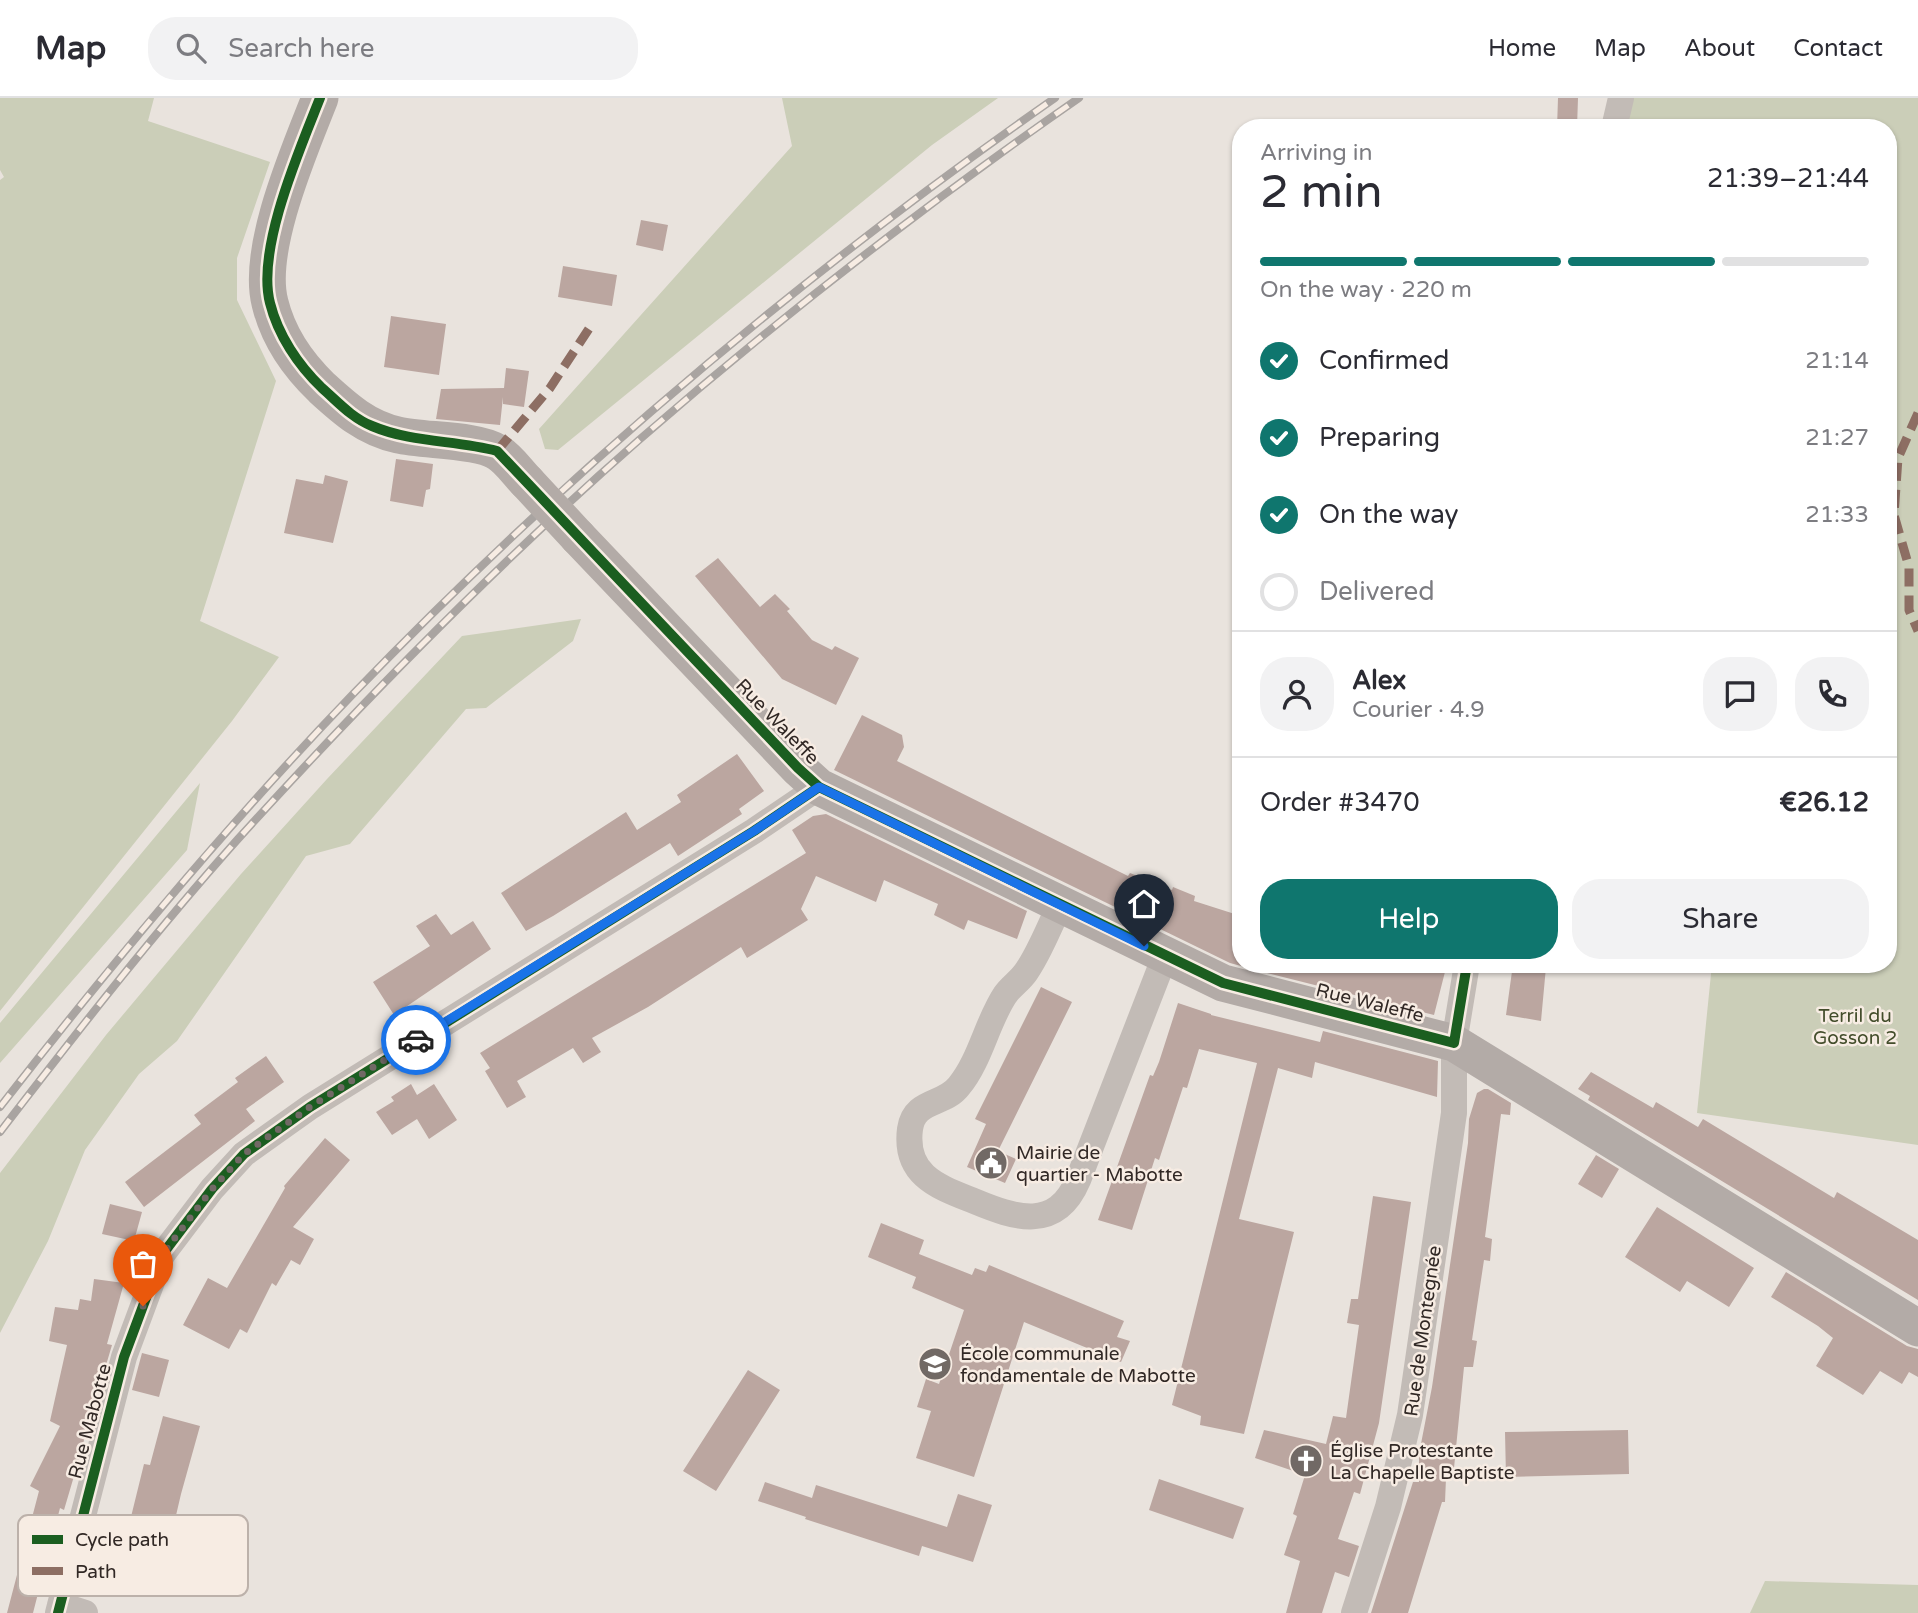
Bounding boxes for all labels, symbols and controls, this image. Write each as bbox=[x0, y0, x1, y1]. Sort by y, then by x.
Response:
search box bbox=[148, 17, 638, 80]
text: Map bbox=[35, 29, 106, 68]
icon: search bbox=[172, 29, 210, 67]
text: Search here bbox=[228, 33, 374, 64]
text: Home bbox=[1488, 34, 1556, 63]
text: Map bbox=[1594, 34, 1646, 63]
text: About bbox=[1684, 34, 1755, 63]
text: Contact bbox=[1793, 34, 1883, 63]
text: Arriving in bbox=[1260, 139, 1373, 167]
text: 21:39–21:44 bbox=[1707, 163, 1869, 194]
text: 2 min bbox=[1260, 165, 1383, 220]
text: On the way · 220 m bbox=[1260, 276, 1472, 304]
icon: check bbox=[1260, 342, 1298, 380]
text: Confirmed bbox=[1319, 345, 1449, 376]
text: 21:14 bbox=[1805, 347, 1869, 375]
icon: check bbox=[1260, 419, 1298, 457]
text: Preparing bbox=[1319, 422, 1440, 453]
text: 21:27 bbox=[1805, 424, 1869, 452]
icon: check bbox=[1260, 496, 1298, 534]
text: On the way bbox=[1319, 499, 1459, 530]
text: 21:33 bbox=[1805, 501, 1869, 529]
text: Delivered bbox=[1319, 576, 1435, 607]
button: person bbox=[1260, 657, 1334, 731]
button: chat bbox=[1703, 657, 1777, 731]
button: phone bbox=[1795, 657, 1869, 731]
text: Alex bbox=[1352, 665, 1406, 696]
street label: Rue Waleffe bbox=[731, 674, 824, 769]
text: Courier · 4.9 bbox=[1352, 696, 1485, 724]
text: Order #3470 bbox=[1260, 787, 1420, 818]
text: €26.12 bbox=[1779, 787, 1869, 818]
pin bbox=[1114, 874, 1174, 946]
button: Help bbox=[1260, 879, 1558, 959]
button: Share bbox=[1572, 879, 1869, 959]
icon: home bbox=[1125, 885, 1163, 923]
street label: Rue Waleffe bbox=[1314, 979, 1426, 1027]
courier bbox=[381, 1005, 451, 1075]
park label: Terril du Gosson 2 bbox=[1813, 1005, 1897, 1049]
icon: car bbox=[397, 1021, 435, 1059]
place label: Mairie de quartier - Mabotte bbox=[1016, 1142, 1183, 1186]
public building icon: Mairie de quartier - Mabotte bbox=[972, 1144, 1010, 1182]
pin bbox=[113, 1234, 173, 1306]
street label: Rue de Montegnée bbox=[1400, 1244, 1446, 1418]
icon: bag bbox=[124, 1245, 162, 1283]
place label: École communale fondamentale de Mabotte bbox=[960, 1343, 1196, 1387]
school or university icon: École communale fondamentale de Mabotte bbox=[916, 1345, 954, 1383]
street label: Rue Mabotte bbox=[64, 1361, 116, 1481]
place label: Église Protestante La Chapelle Baptiste bbox=[1330, 1440, 1515, 1484]
church icon: Église Protestante La Chapelle Baptiste bbox=[1287, 1442, 1325, 1480]
legend bbox=[18, 1515, 248, 1596]
text: Cycle path bbox=[75, 1529, 169, 1551]
text: Path bbox=[75, 1561, 117, 1583]

